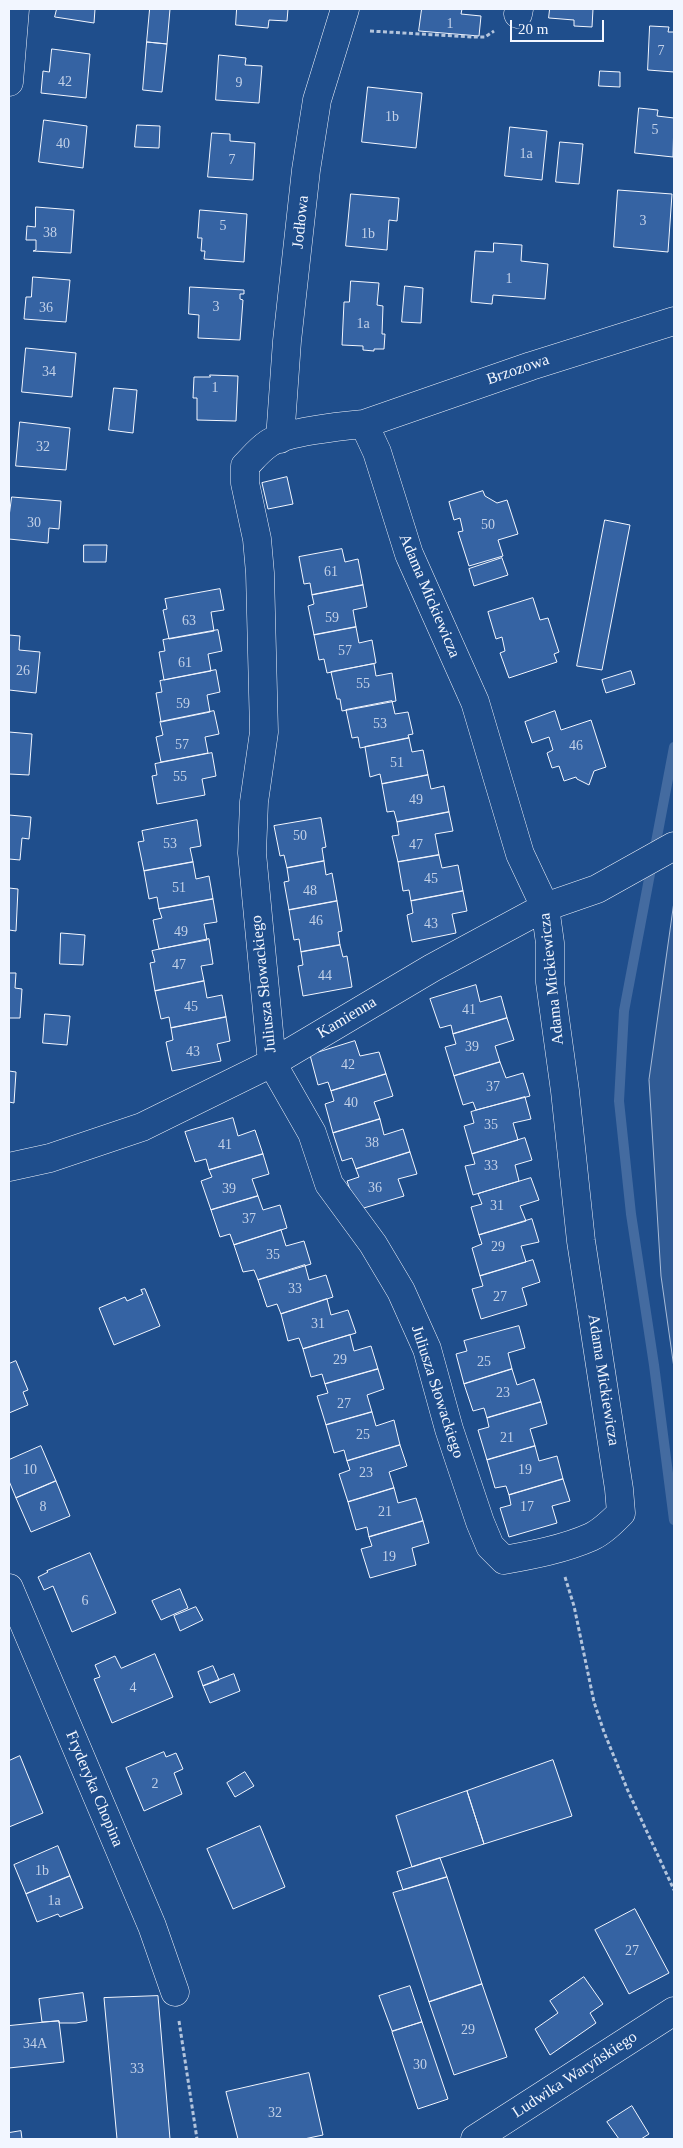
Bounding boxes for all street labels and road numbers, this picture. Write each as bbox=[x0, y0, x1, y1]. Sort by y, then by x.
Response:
street label: Jodłowa bbox=[289, 194, 313, 250]
street label: Brzozowa bbox=[484, 350, 552, 390]
street label: Adama Mickiewicza bbox=[394, 531, 464, 661]
street label: Adama Mickiewicza bbox=[536, 912, 568, 1046]
street label: Juliusza Słowackiego bbox=[247, 914, 281, 1054]
street label: Kamienna bbox=[314, 993, 380, 1043]
street label: Adama Mickiewicza bbox=[583, 1313, 623, 1447]
street label: Juliusza Słowackiego bbox=[407, 1323, 467, 1461]
street label: Fryderyka Chopina bbox=[61, 1728, 127, 1850]
street label: Ludwika Waryńskiego bbox=[509, 2027, 641, 2123]

